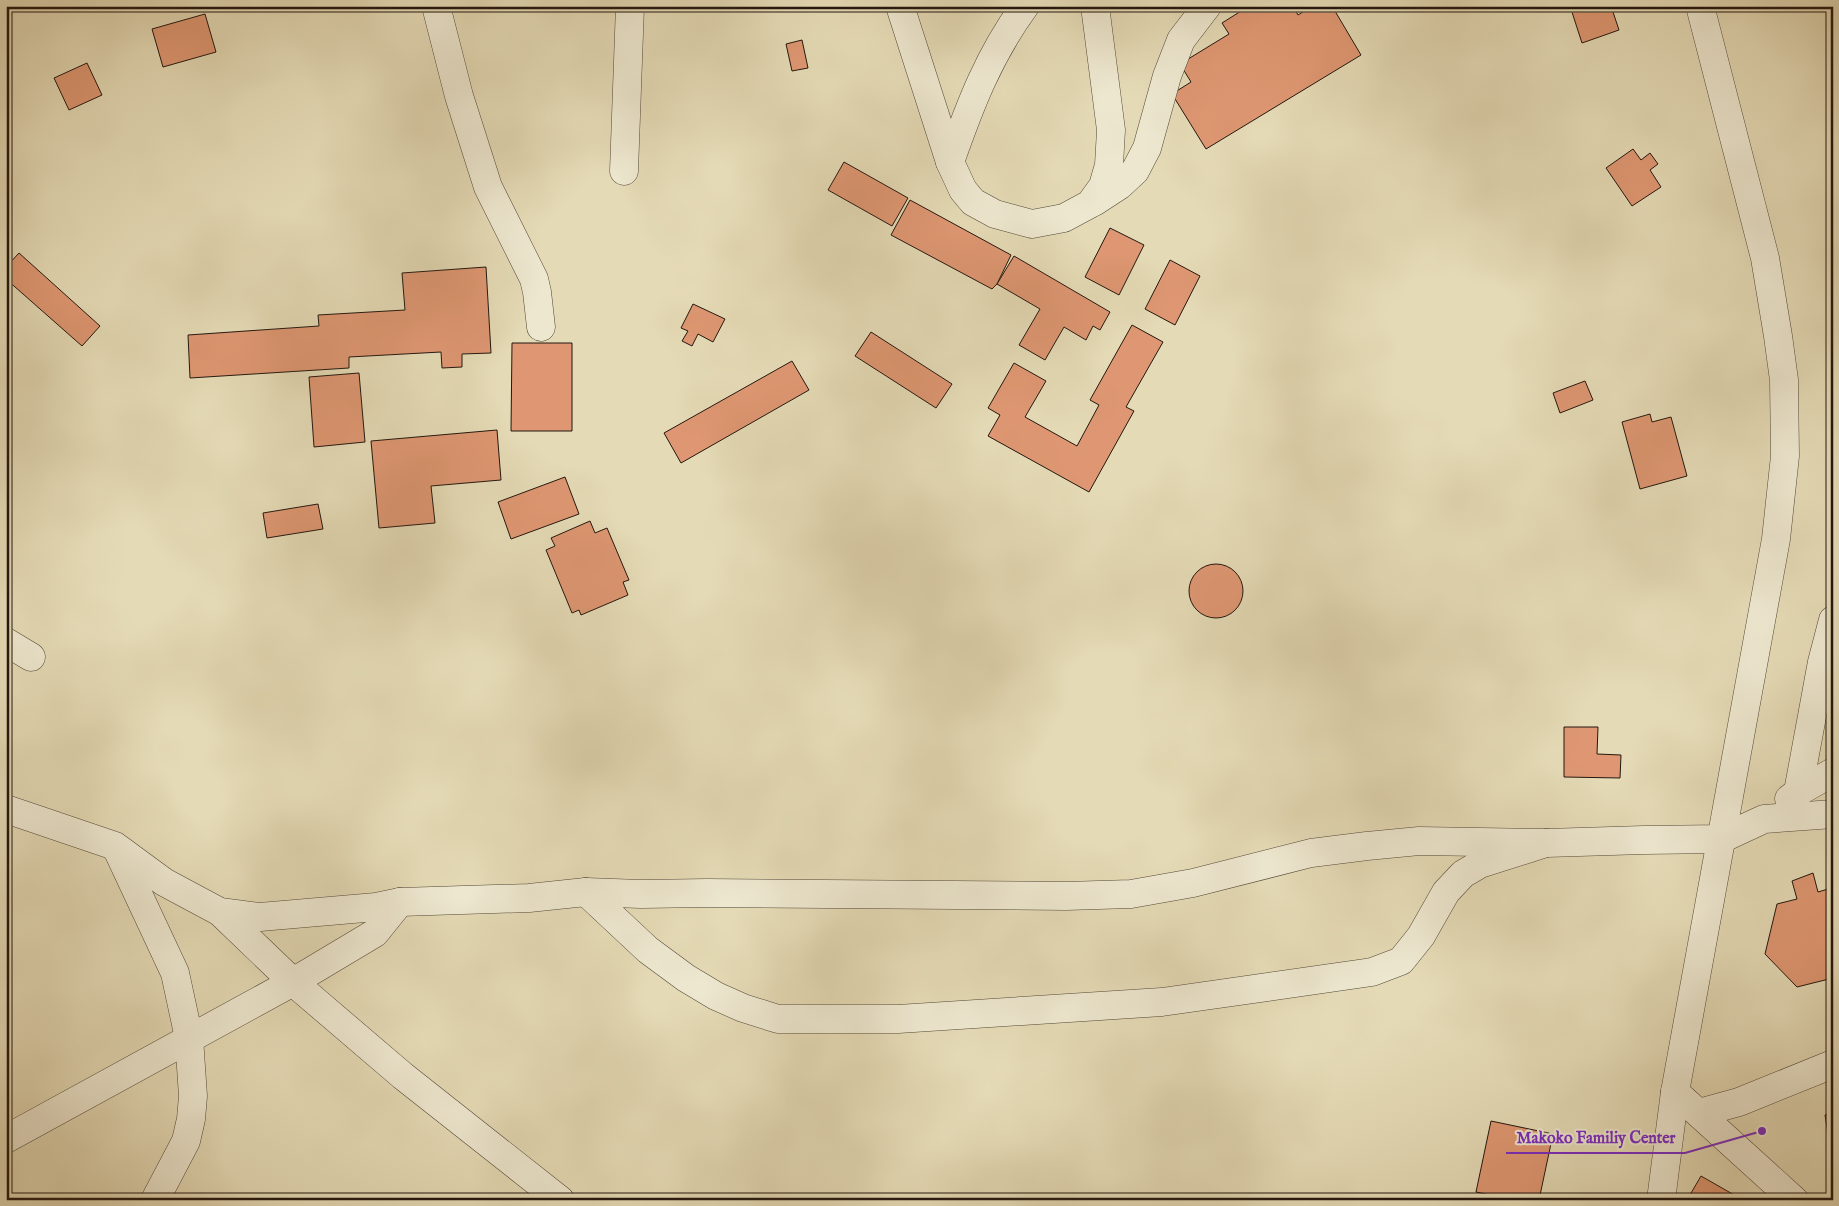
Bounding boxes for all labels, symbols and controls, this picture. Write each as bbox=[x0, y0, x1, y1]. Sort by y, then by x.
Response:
callout: Makoko Familiy Center bbox=[1506, 1122, 1685, 1153]
text: Makoko Familiy Center bbox=[1517, 1129, 1676, 1149]

